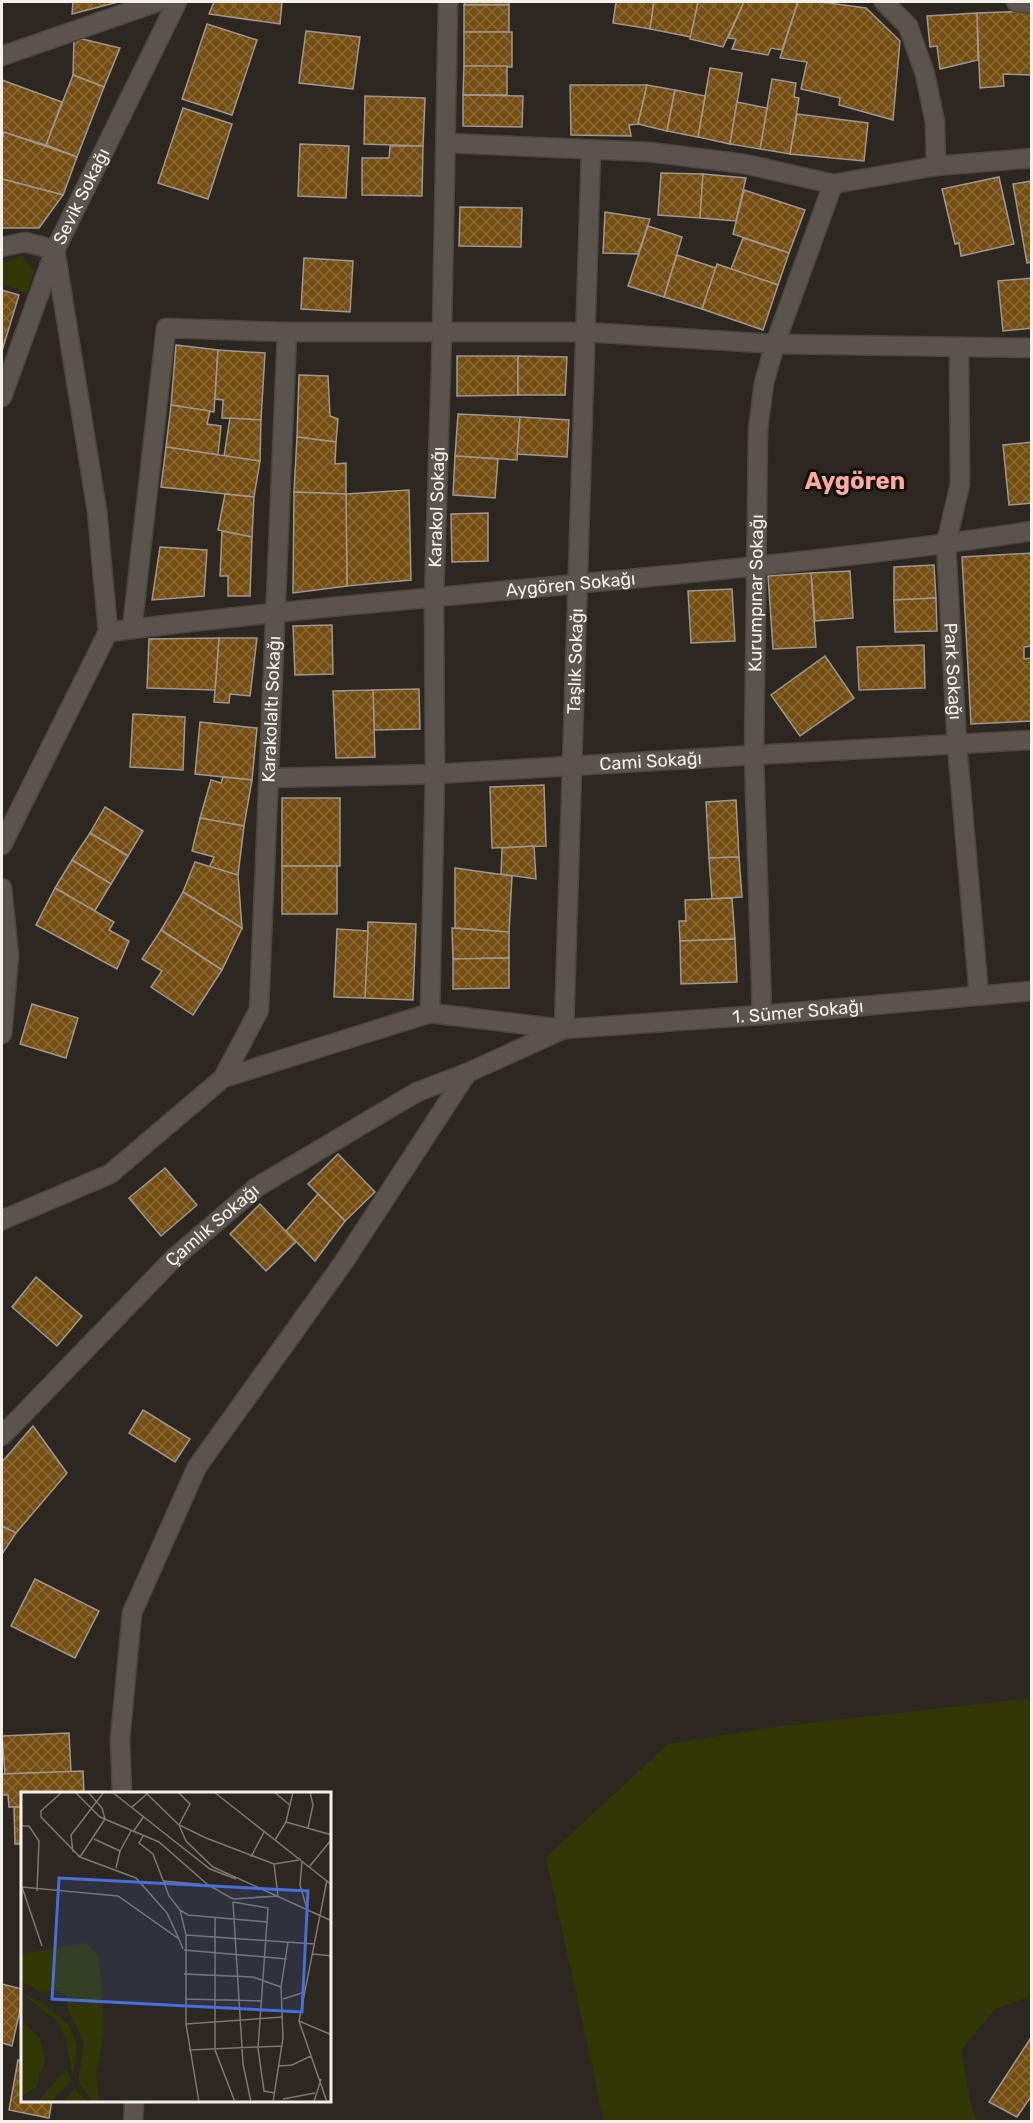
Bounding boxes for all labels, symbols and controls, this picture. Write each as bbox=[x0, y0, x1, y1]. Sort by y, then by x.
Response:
street label: Sevik Sokağı bbox=[48, 145, 114, 248]
street label: Karakol Sokağı bbox=[424, 446, 450, 568]
district label: Aygören bbox=[805, 467, 905, 495]
street label: Kurumpınar Sokağı bbox=[744, 514, 768, 672]
street label: Aygören Sokağı bbox=[505, 567, 636, 601]
street label: Taşlık Sokağı bbox=[563, 608, 588, 714]
street label: Park Sokağı bbox=[939, 622, 967, 720]
street label: Karakolaltı Sokağı bbox=[257, 635, 285, 783]
street label: Cami Sokağı bbox=[599, 747, 702, 775]
street label: 1. Sümer Sokağı bbox=[732, 995, 864, 1028]
street label: Çamlık Sokağı bbox=[161, 1179, 264, 1271]
inset map bbox=[21, 1792, 332, 2102]

